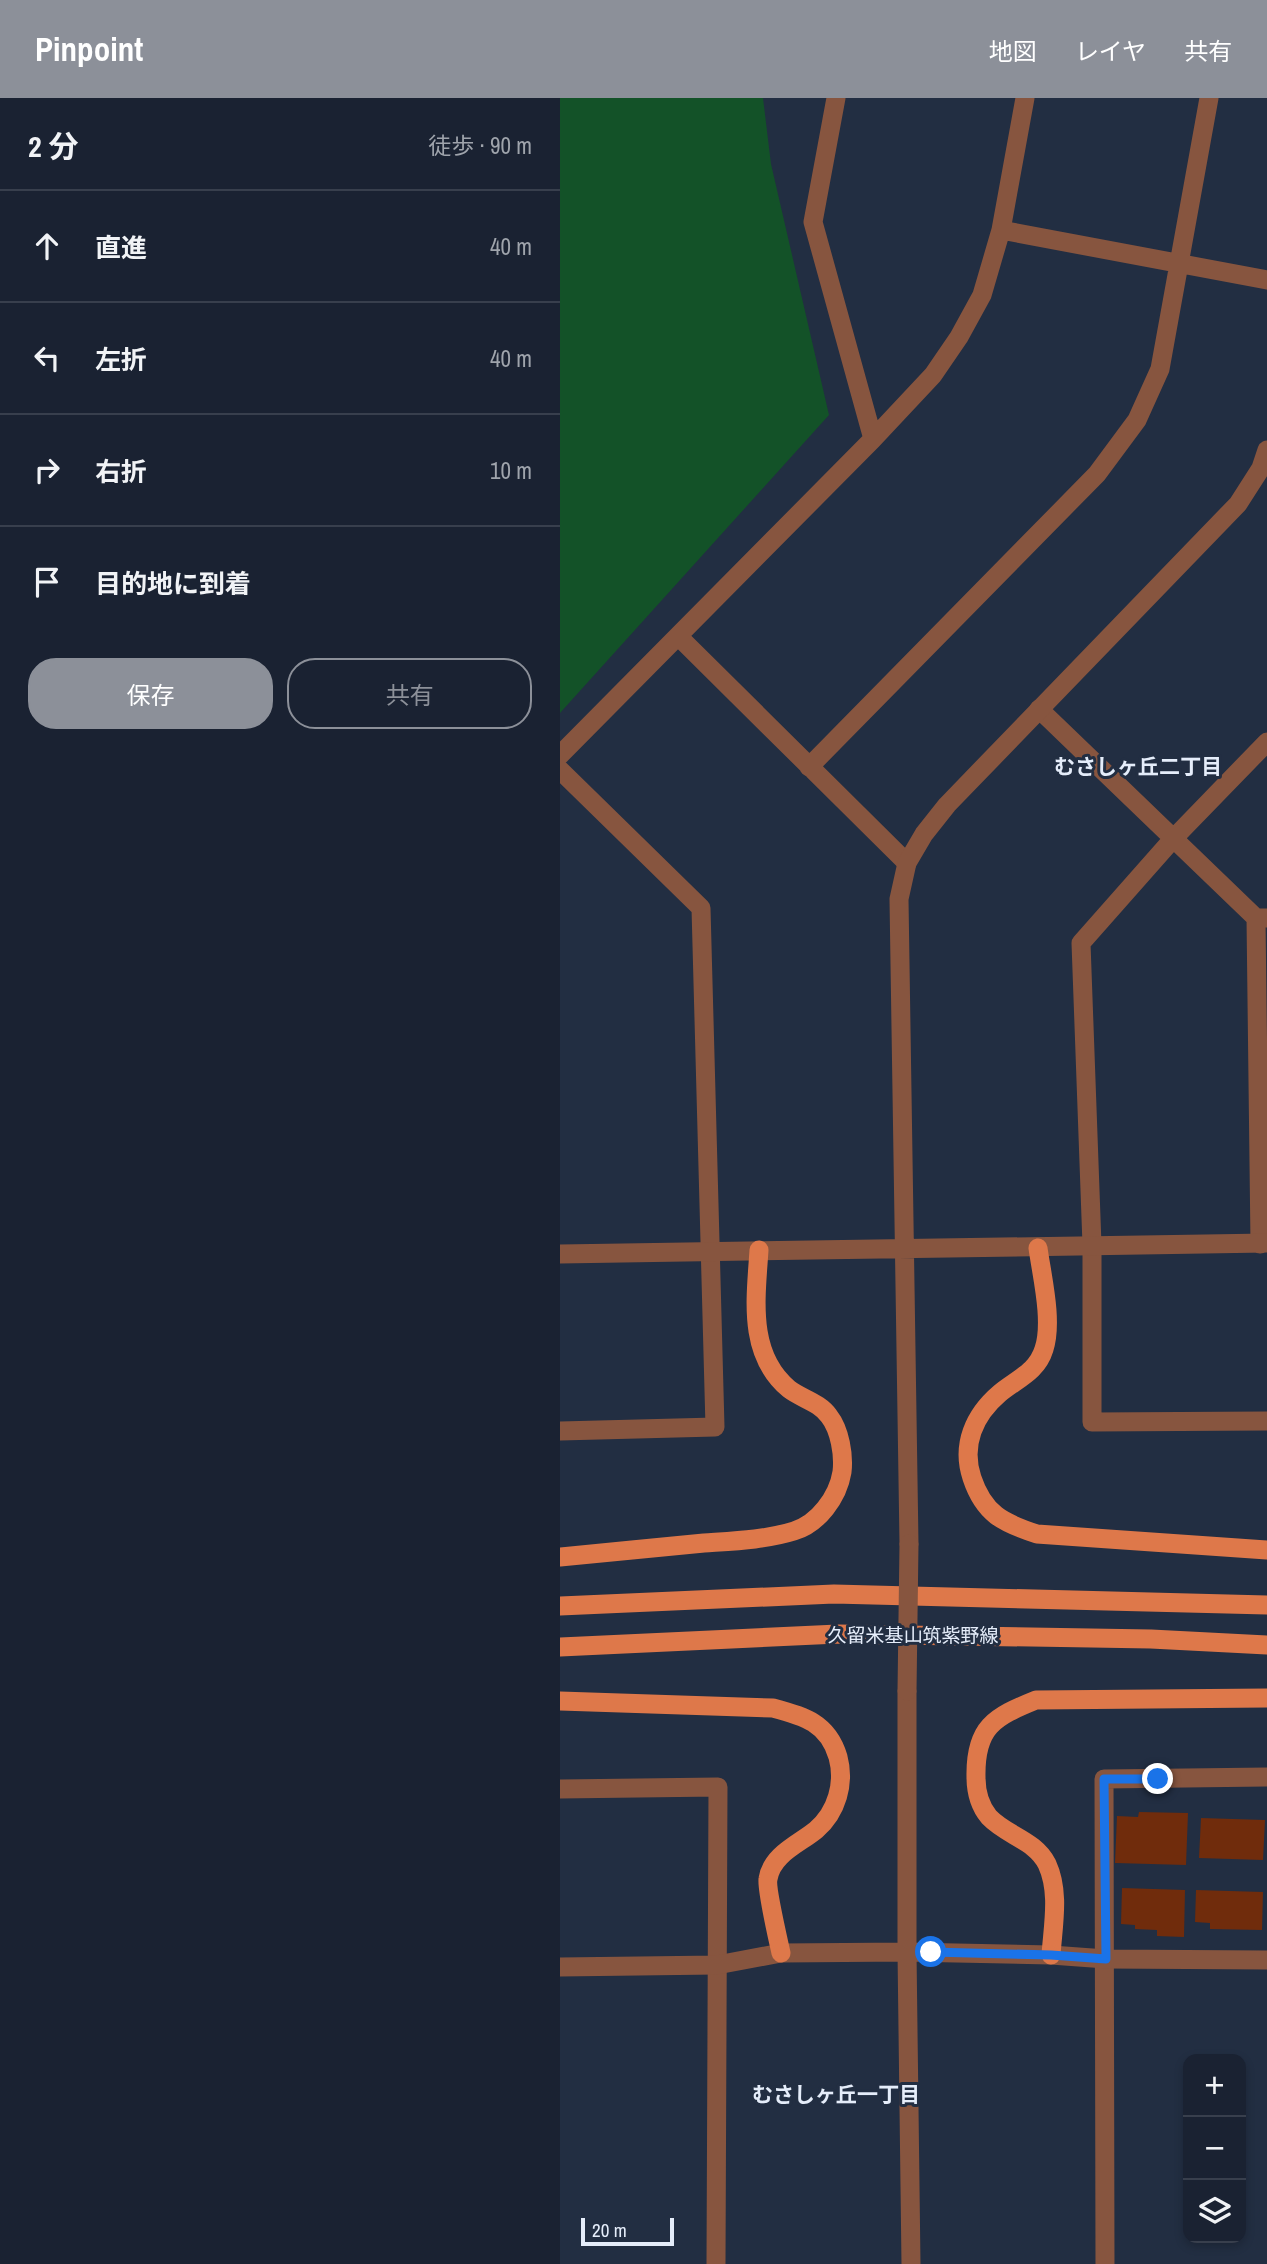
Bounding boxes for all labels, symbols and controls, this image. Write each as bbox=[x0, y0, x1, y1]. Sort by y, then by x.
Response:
text: Pinpoint bbox=[35, 27, 143, 71]
text: 地図 bbox=[989, 35, 1037, 67]
text: レイヤ bbox=[1075, 35, 1146, 67]
text: 共有 bbox=[1184, 35, 1232, 67]
text: 2 分 bbox=[28, 126, 79, 166]
text: 徒歩 · 90 m bbox=[428, 130, 532, 161]
icon: ahead bbox=[28, 227, 66, 265]
text: 直進 bbox=[95, 230, 147, 265]
text: 40 m bbox=[490, 231, 532, 262]
icon: left bbox=[28, 339, 66, 377]
text: 左折 bbox=[95, 342, 147, 377]
text: 40 m bbox=[490, 343, 532, 374]
icon: right bbox=[28, 451, 66, 489]
text: 右折 bbox=[95, 454, 147, 489]
text: 10 m bbox=[490, 455, 532, 486]
icon: arrive bbox=[28, 563, 66, 601]
text: 目的地に到着 bbox=[95, 566, 251, 601]
button: 保存 bbox=[28, 658, 273, 729]
button: 共有 bbox=[287, 658, 532, 729]
district label: むさしヶ丘二丁目 bbox=[1054, 752, 1222, 781]
street label: 久留米基山筑紫野線 bbox=[827, 1622, 999, 1648]
route end bbox=[1142, 1763, 1173, 1794]
route start bbox=[915, 1936, 946, 1967]
map controls bbox=[1183, 2054, 1246, 2243]
button: + bbox=[1183, 2054, 1246, 2117]
district label: むさしヶ丘一丁目 bbox=[752, 2080, 920, 2109]
button: − bbox=[1183, 2117, 1246, 2180]
button: layers bbox=[1183, 2180, 1246, 2243]
scale bar bbox=[581, 2215, 674, 2247]
text: 20 m bbox=[592, 2217, 627, 2243]

